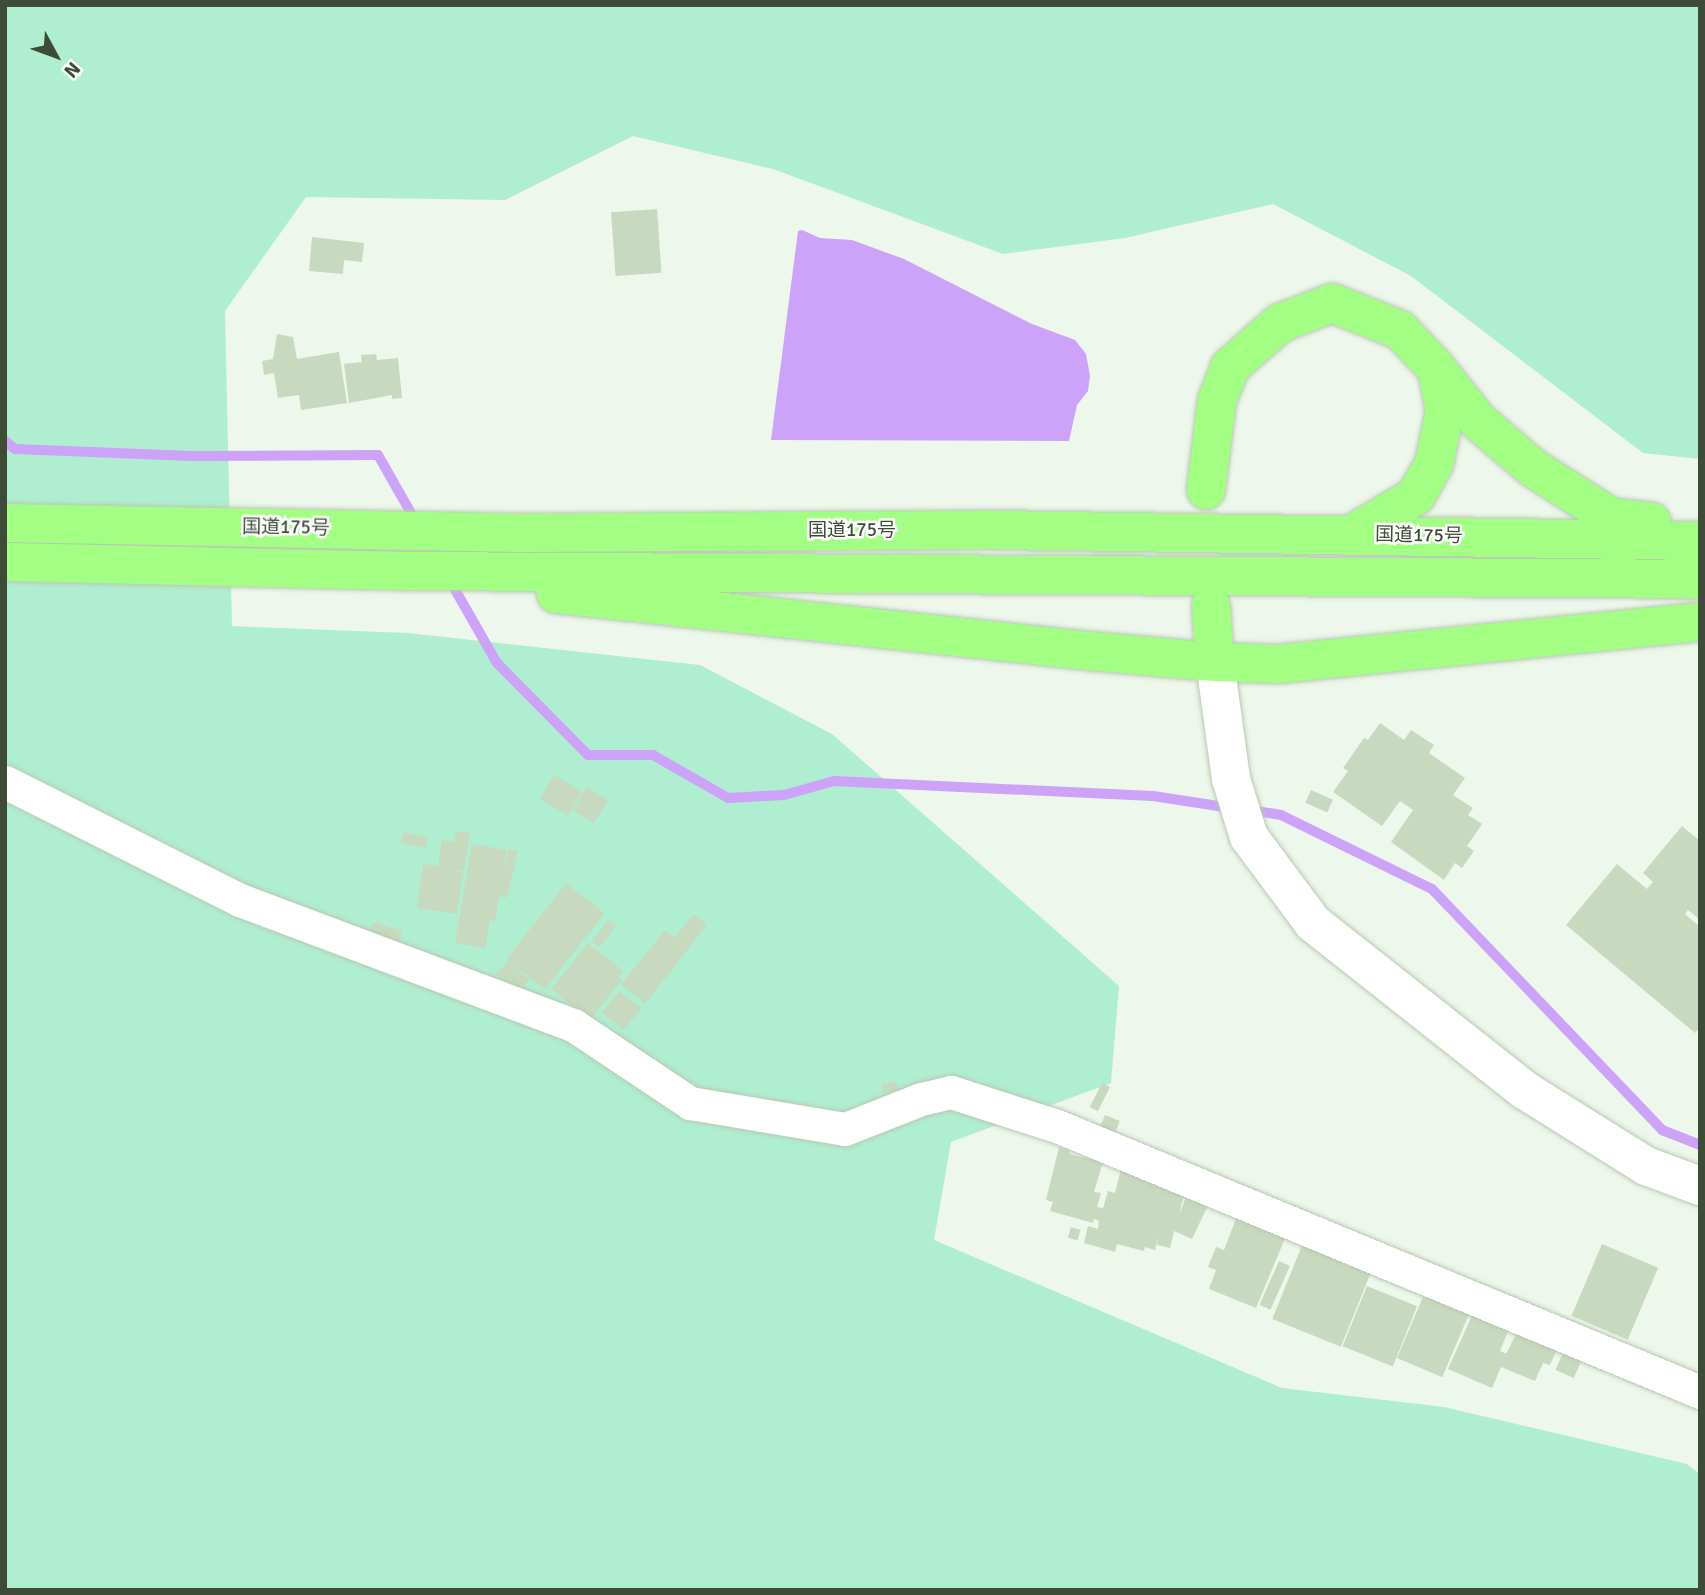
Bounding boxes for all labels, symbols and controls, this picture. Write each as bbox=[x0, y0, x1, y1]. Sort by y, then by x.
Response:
north arrow bbox=[21, 21, 91, 91]
text: N bbox=[58, 57, 85, 83]
street label: 国道175号 bbox=[242, 516, 330, 540]
street label: 国道175号 bbox=[808, 520, 896, 542]
street label: 国道175号 bbox=[1375, 524, 1463, 548]

